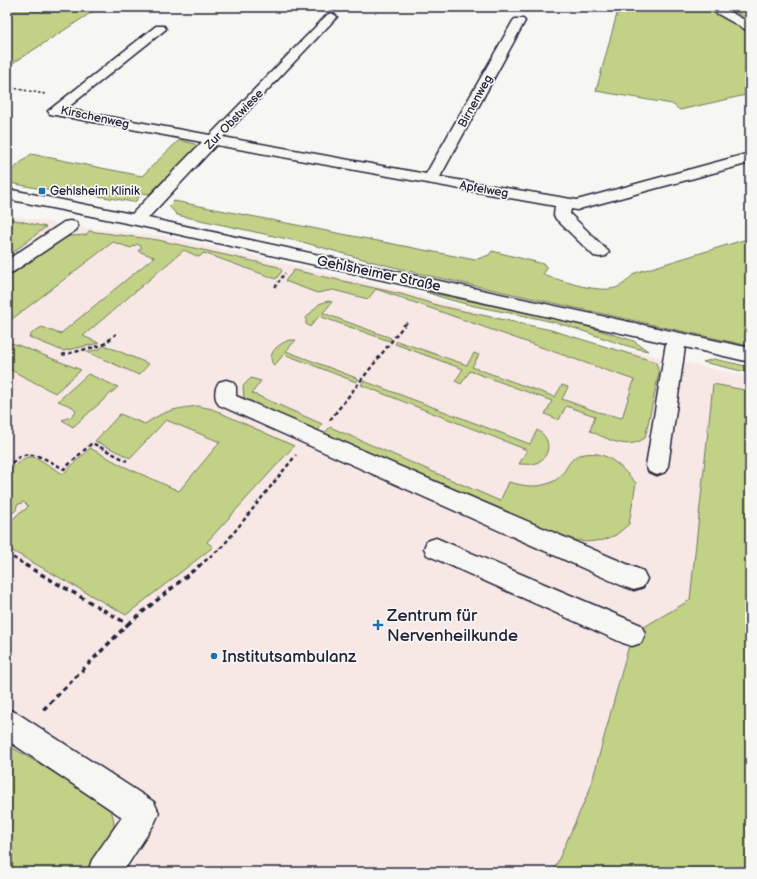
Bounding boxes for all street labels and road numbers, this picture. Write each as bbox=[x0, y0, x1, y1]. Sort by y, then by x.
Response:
street label: Birnenweg bbox=[455, 72, 496, 130]
street label: Zur Obstwiese bbox=[201, 86, 267, 153]
street label: Kirschenweg bbox=[59, 103, 131, 132]
street label: Apfelweg bbox=[458, 178, 510, 201]
street label: Gehlsheimer Straße bbox=[316, 252, 442, 295]

